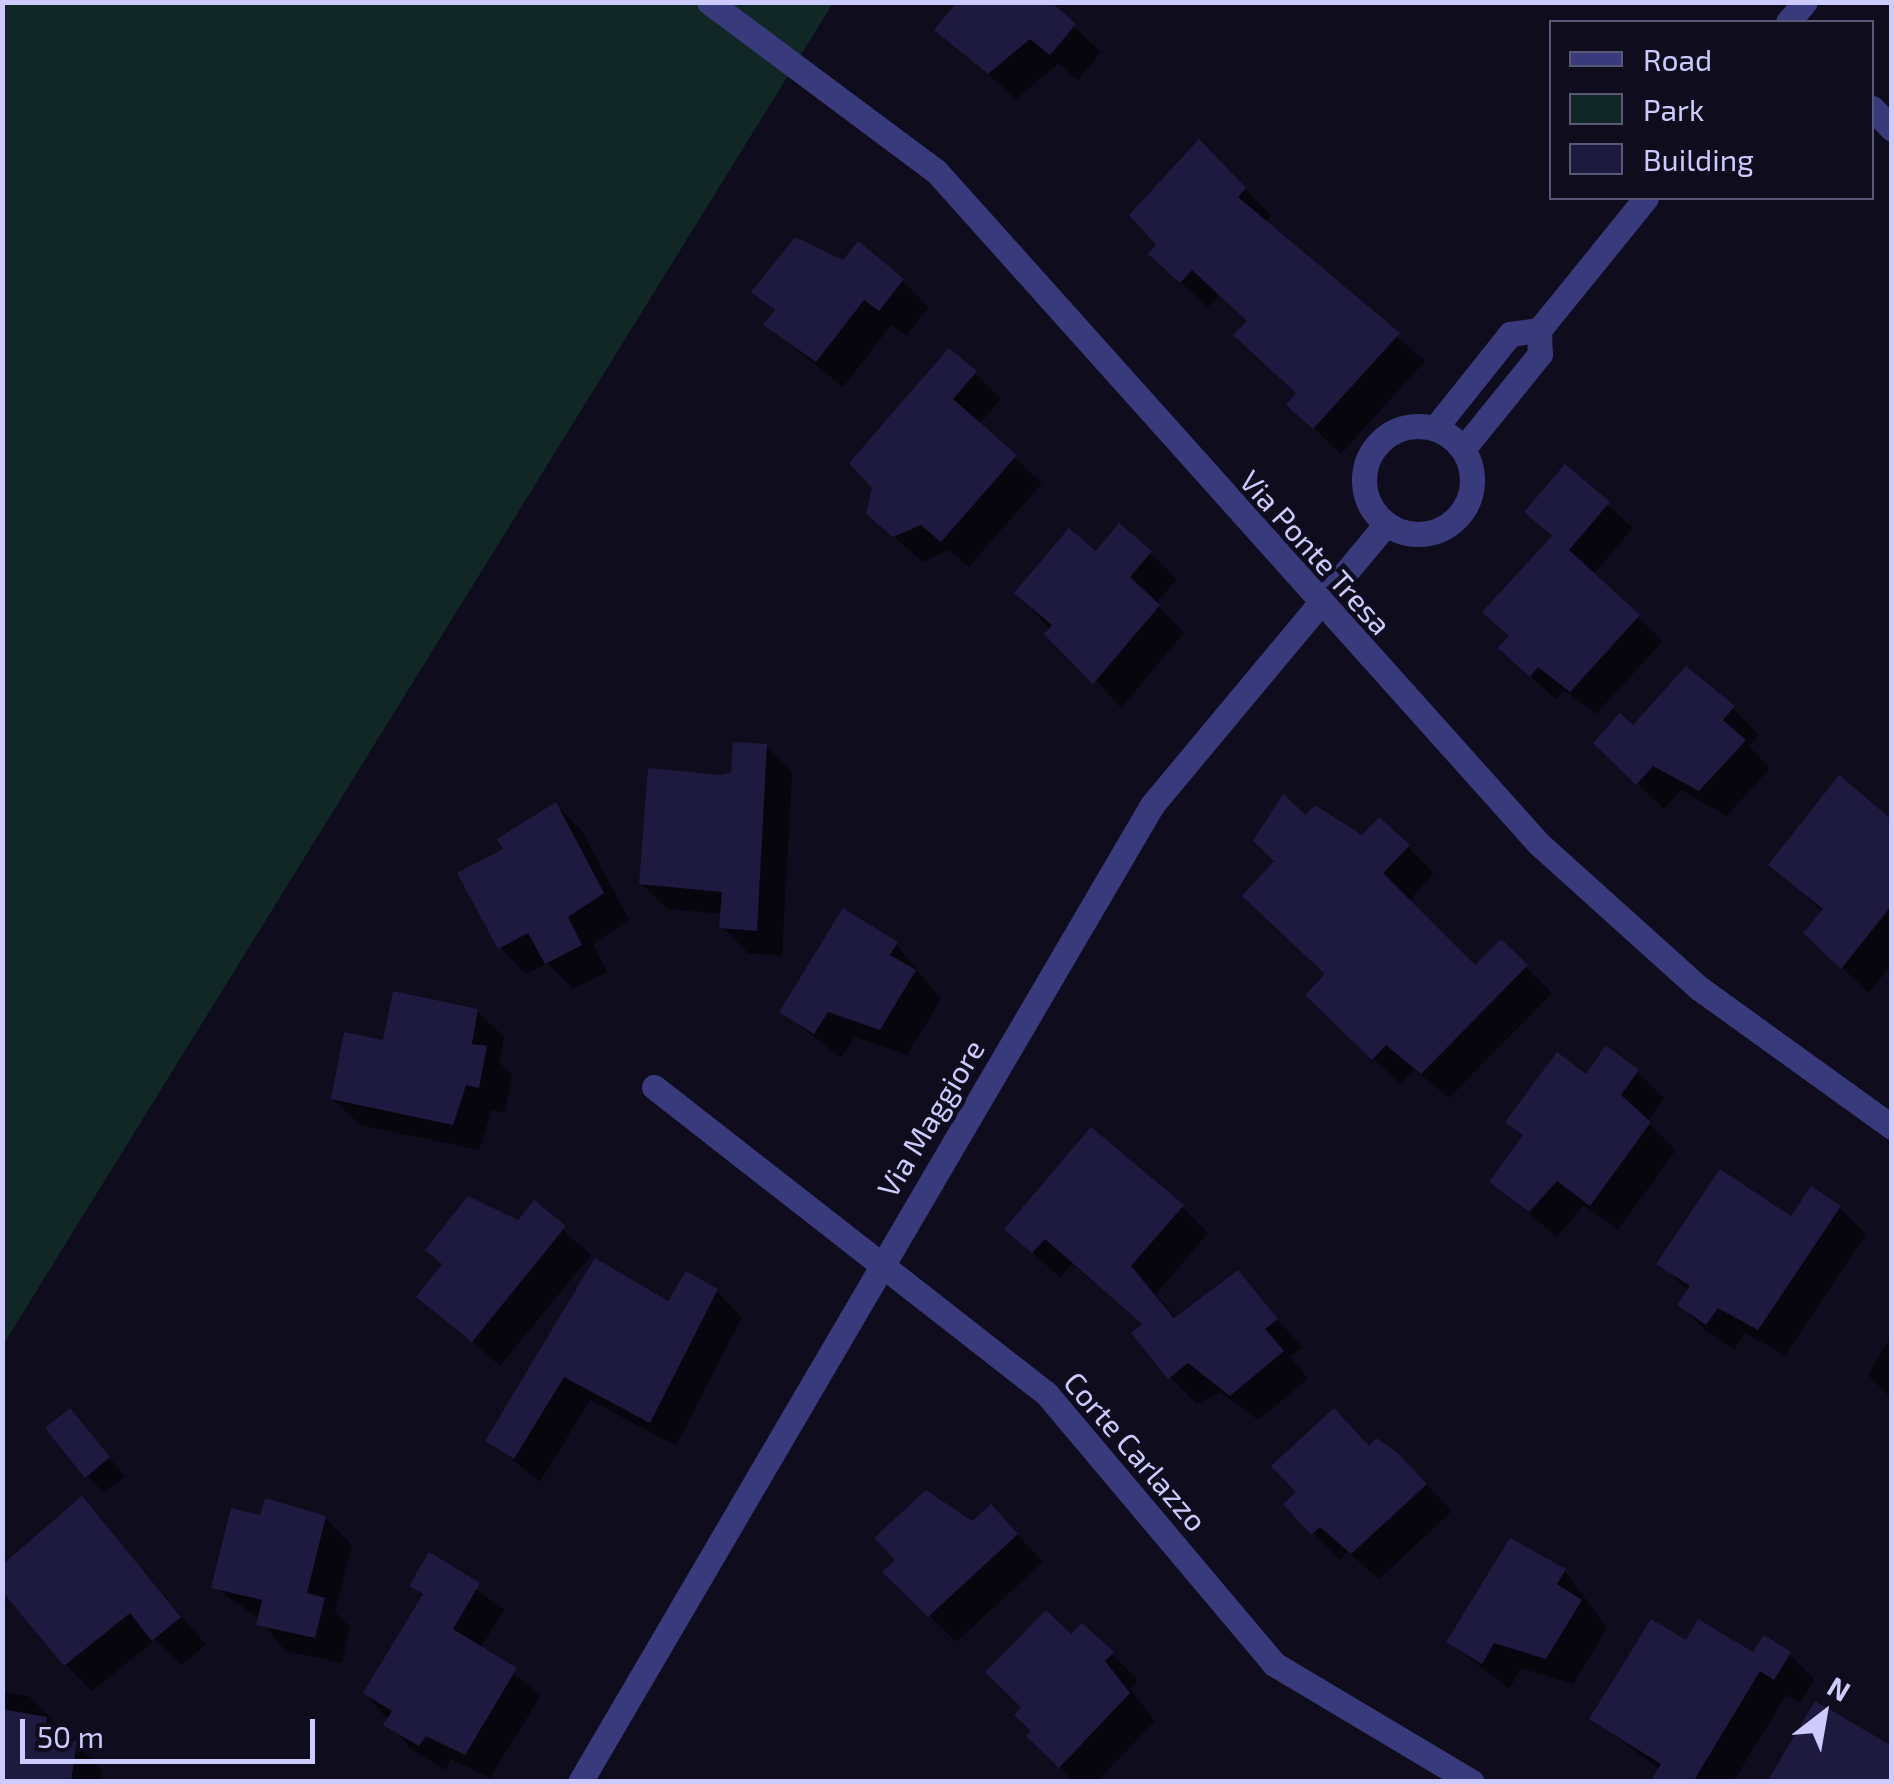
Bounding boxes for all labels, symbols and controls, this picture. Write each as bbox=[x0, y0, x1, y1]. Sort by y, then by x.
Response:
legend bbox=[1549, 20, 1874, 200]
text: Road bbox=[1643, 41, 1712, 77]
text: Park bbox=[1643, 91, 1704, 127]
text: Building bbox=[1643, 141, 1754, 177]
street label: Via Ponte Tresa bbox=[1233, 462, 1399, 642]
street label: Via Maggiore bbox=[869, 1033, 991, 1203]
street label: Corte Carlazzo bbox=[1057, 1364, 1215, 1538]
north arrow bbox=[1774, 1664, 1874, 1764]
text: N bbox=[1822, 1669, 1857, 1708]
scale bar bbox=[25, 1699, 320, 1761]
text: 50 m bbox=[37, 1718, 104, 1754]

